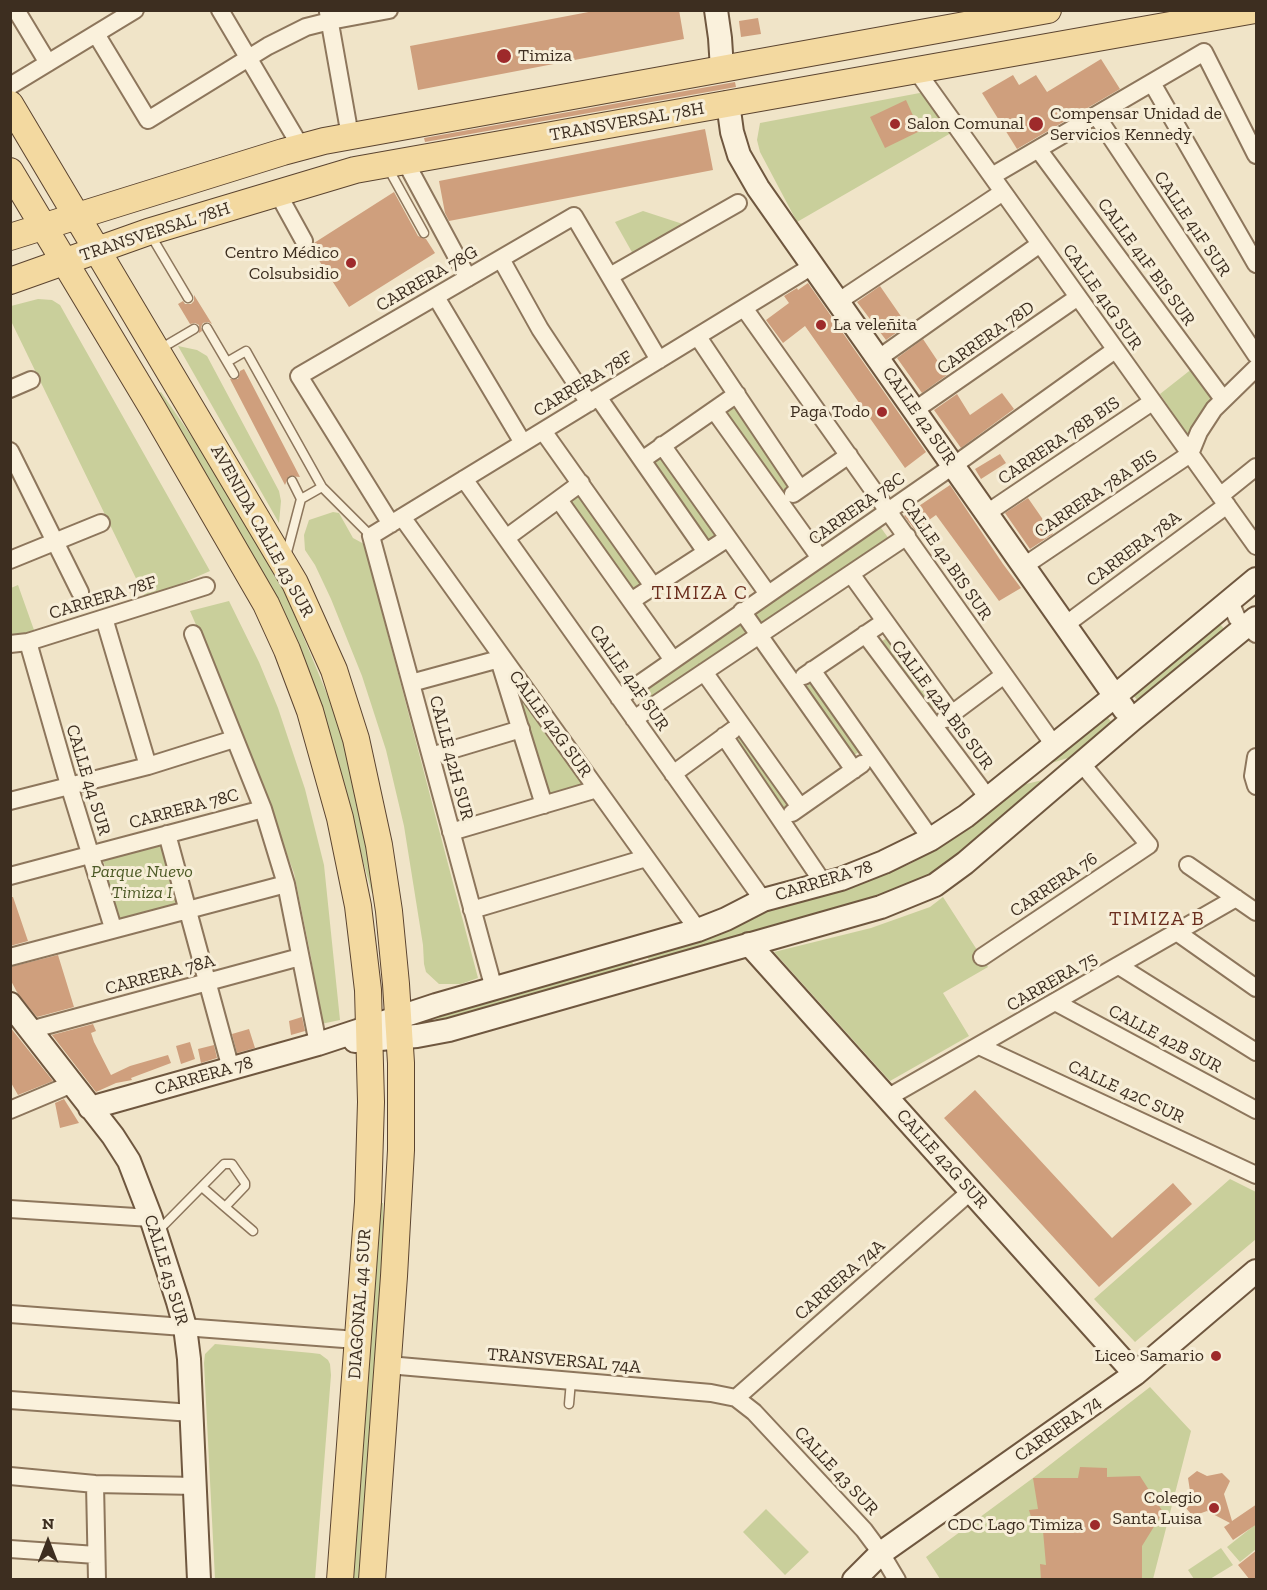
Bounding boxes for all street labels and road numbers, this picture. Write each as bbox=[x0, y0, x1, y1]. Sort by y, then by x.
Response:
street label: TRANSVERSAL 78H bbox=[548, 98, 706, 146]
street label: CALLE 41F SUR bbox=[1149, 167, 1235, 281]
street label: CALLE 41F BIS SUR bbox=[1092, 194, 1200, 330]
street label: TRANSVERSAL 78H bbox=[77, 198, 233, 266]
street label: CALLE 41G SUR bbox=[1058, 240, 1146, 354]
street label: CARRERA 78G bbox=[372, 241, 482, 317]
street label: CARRERA 78D bbox=[933, 297, 1039, 379]
street label: CARRERA 78F bbox=[530, 346, 636, 422]
street label: CALLE 42 SUR bbox=[877, 363, 961, 469]
street label: CARRERA 78B BIS bbox=[994, 392, 1124, 490]
street label: AVENIDA CALLE 43 SUR bbox=[206, 441, 318, 621]
street label: CARRERA 78A BIS bbox=[1031, 445, 1161, 543]
street label: CARRERA 78C bbox=[805, 468, 909, 550]
street label: CALLE 42 BIS SUR bbox=[896, 494, 996, 624]
street label: CARRERA 78A bbox=[1082, 506, 1186, 592]
street label: CARRERA 78F bbox=[47, 571, 159, 625]
street label: CALLE 42F SUR bbox=[585, 621, 673, 735]
street label: CALLE 42A BIS SUR bbox=[886, 636, 998, 774]
street label: CALLE 42G SUR bbox=[504, 666, 596, 782]
street label: CALLE 42H SUR bbox=[424, 693, 478, 823]
street label: CALLE 44 SUR bbox=[61, 722, 115, 838]
street label: CARRERA 78C bbox=[127, 784, 241, 834]
street label: CARRERA 76 bbox=[1006, 848, 1102, 922]
street label: CARRERA 78 bbox=[772, 856, 876, 906]
street label: CARRERA 75 bbox=[1003, 947, 1101, 1017]
street label: CARRERA 78A bbox=[103, 950, 217, 1000]
street label: CALLE 42B SUR bbox=[1105, 1000, 1225, 1078]
street label: CARRERA 78 bbox=[152, 1052, 256, 1100]
street label: CALLE 42C SUR bbox=[1064, 1056, 1188, 1128]
street label: CALLE 42G SUR bbox=[892, 1105, 992, 1213]
street label: CALLE 45 SUR bbox=[139, 1212, 193, 1328]
street label: DIAGONAL 44 SUR bbox=[344, 1228, 376, 1380]
street label: CARRERA 74A bbox=[791, 1235, 889, 1325]
street label: TRANSVERSAL 74A bbox=[486, 1344, 642, 1378]
street label: CARRERA 74 bbox=[1011, 1391, 1105, 1467]
street label: CALLE 43 SUR bbox=[789, 1422, 883, 1520]

